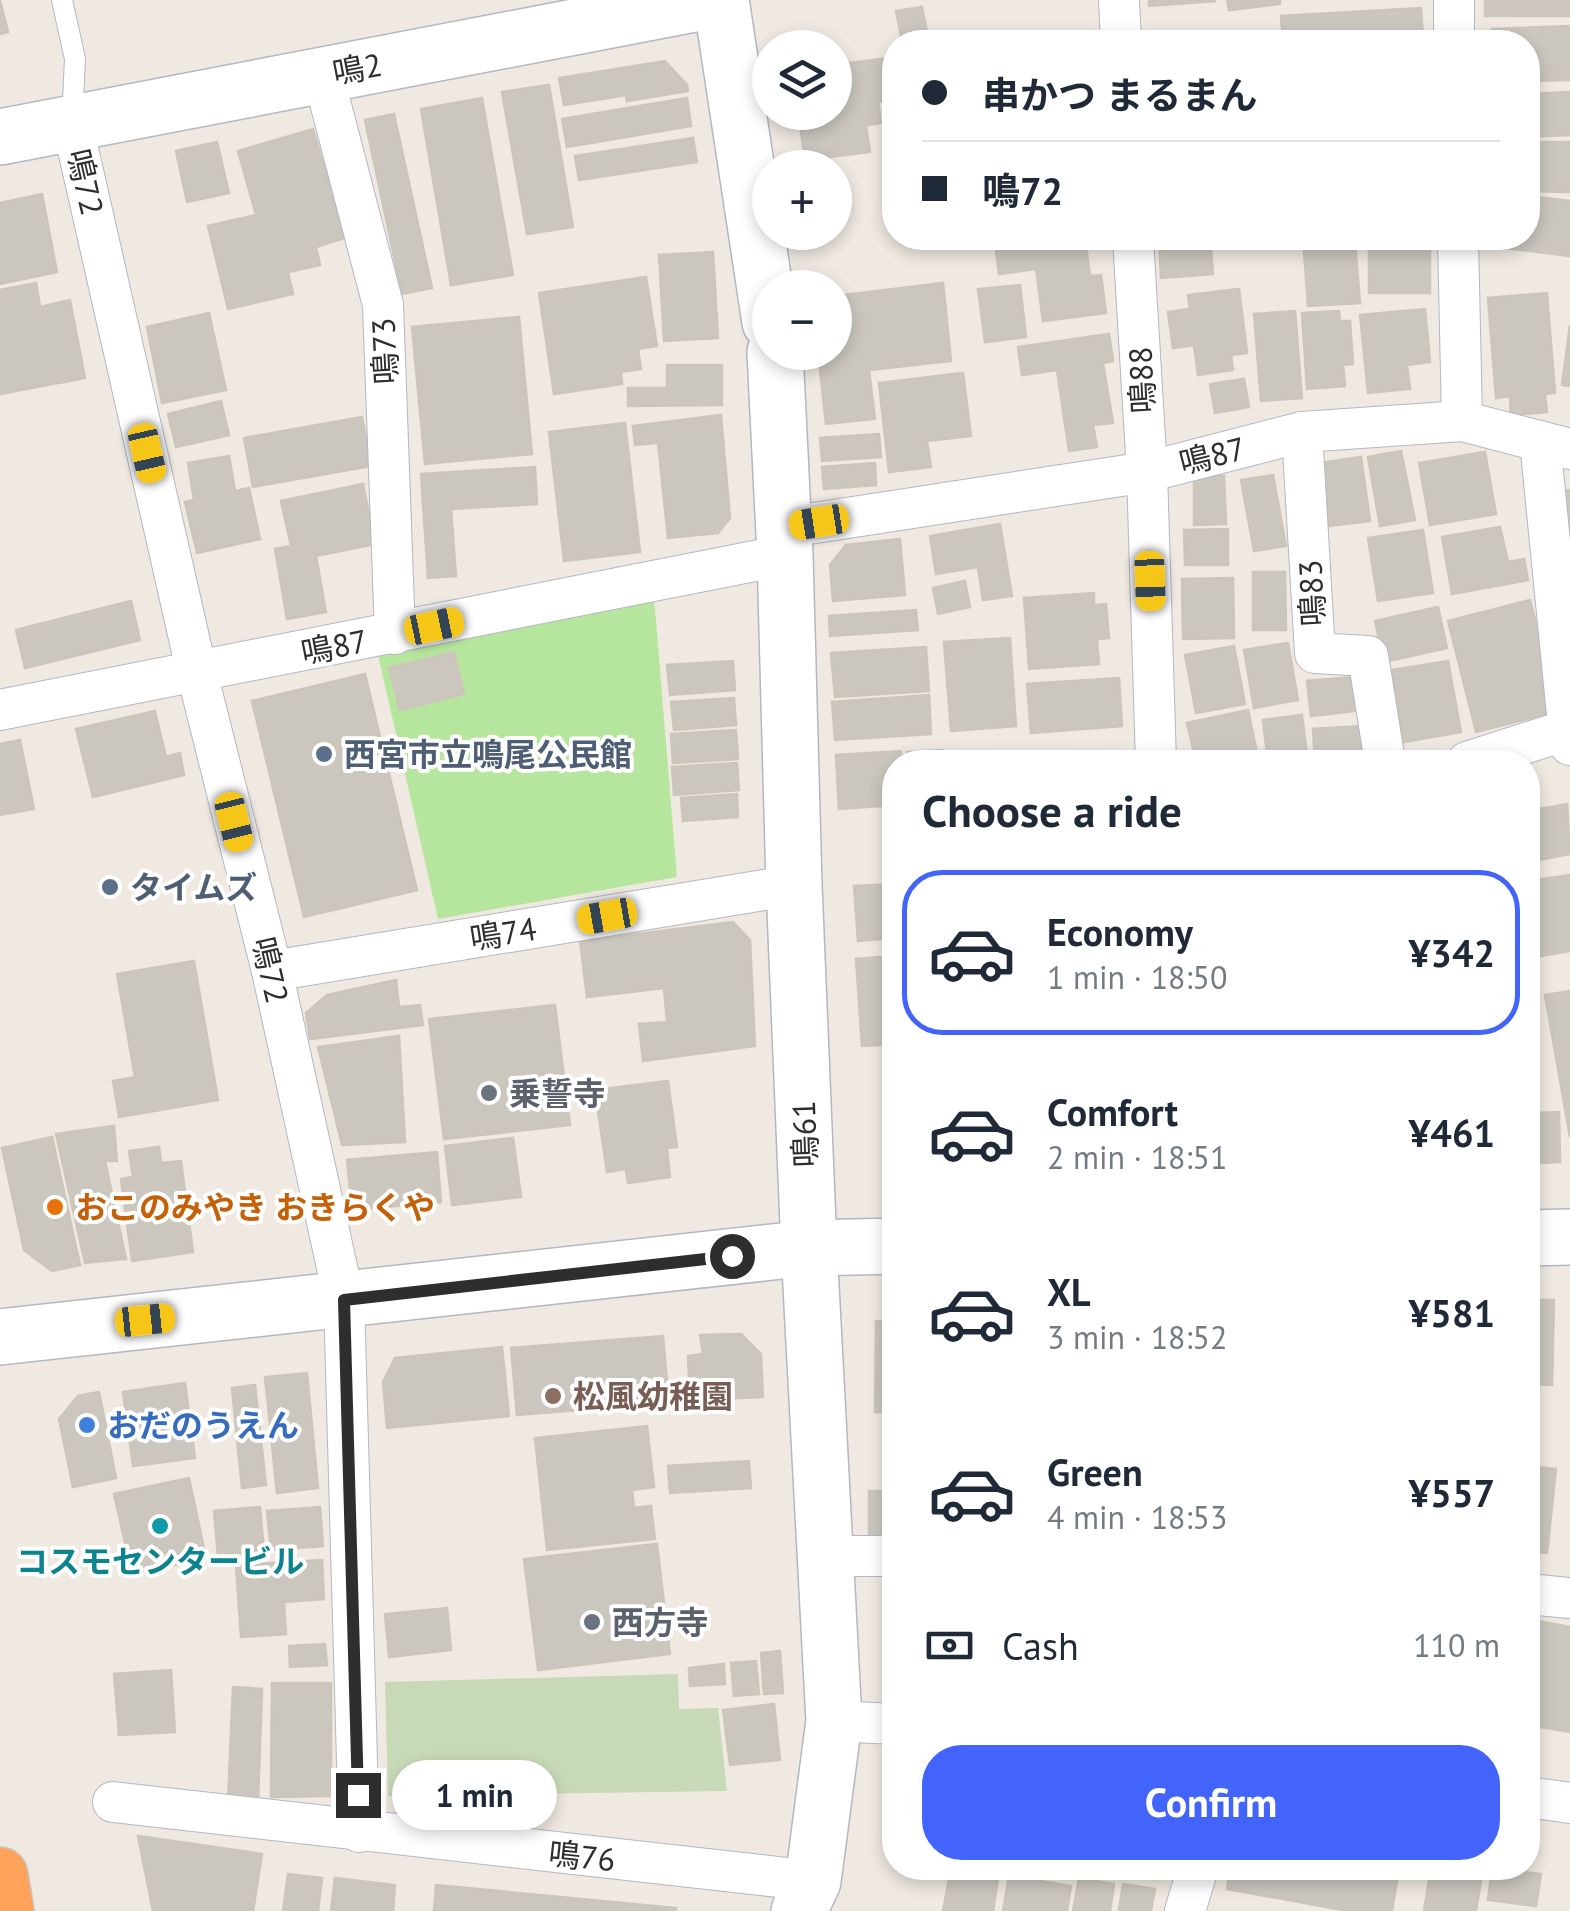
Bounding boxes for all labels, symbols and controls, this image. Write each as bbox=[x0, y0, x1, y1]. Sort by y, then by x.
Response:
map controls bbox=[752, 30, 852, 370]
button: layers bbox=[752, 30, 852, 130]
street label: 鳴2 bbox=[329, 43, 385, 93]
text: 串かつ まるまん bbox=[982, 70, 1258, 119]
street label: 鳴72 bbox=[58, 145, 114, 219]
button: + bbox=[752, 150, 852, 250]
text: 鳴72 bbox=[982, 166, 1063, 215]
button: − bbox=[752, 270, 852, 370]
street label: 鳴73 bbox=[361, 317, 407, 385]
street label: 鳴88 bbox=[1118, 346, 1164, 414]
car bbox=[126, 420, 168, 486]
street label: 鳴87 bbox=[1174, 427, 1250, 483]
car bbox=[787, 502, 851, 542]
car bbox=[1134, 550, 1166, 612]
street label: 鳴83 bbox=[1288, 559, 1334, 627]
car bbox=[402, 605, 466, 647]
street label: 鳴87 bbox=[297, 619, 371, 673]
place label: 西宮市立鳴尾公民館 bbox=[344, 733, 632, 775]
marker: 西宮市立鳴尾公民館 bbox=[313, 743, 335, 765]
text: Choose a ride bbox=[922, 781, 1182, 839]
car bbox=[212, 789, 256, 855]
place label: タイムズ bbox=[130, 866, 257, 908]
marker: タイムズ bbox=[99, 876, 121, 898]
car bbox=[575, 896, 639, 936]
street label: 鳴74 bbox=[467, 907, 539, 959]
text: Economy bbox=[1047, 907, 1193, 956]
icon: car bbox=[927, 908, 1017, 998]
text: ¥342 bbox=[1409, 928, 1495, 977]
street label: 鳴72 bbox=[243, 933, 299, 1007]
text: 1 min · 18:50 bbox=[1047, 956, 1227, 998]
place label: 乗誓寺 bbox=[509, 1072, 605, 1114]
marker: 乗誓寺 bbox=[478, 1082, 500, 1104]
text: Comfort bbox=[1047, 1087, 1178, 1136]
icon: car bbox=[927, 1088, 1017, 1178]
street label: 鳴61 bbox=[782, 1100, 826, 1168]
text: ¥461 bbox=[1409, 1108, 1495, 1157]
text: 2 min · 18:51 bbox=[1047, 1136, 1227, 1178]
place label: おこのみやき おきらくや bbox=[75, 1186, 435, 1228]
marker: おこのみやき おきらくや bbox=[44, 1196, 66, 1218]
route start bbox=[710, 1234, 755, 1279]
text: XL bbox=[1047, 1267, 1091, 1316]
icon: car bbox=[927, 1268, 1017, 1358]
text: ¥581 bbox=[1409, 1288, 1495, 1337]
car bbox=[114, 1302, 176, 1338]
text: 3 min · 18:52 bbox=[1047, 1316, 1227, 1358]
place label: 松風幼稚園 bbox=[573, 1375, 733, 1417]
marker: 松風幼稚園 bbox=[542, 1385, 564, 1407]
place label: おだのうえん bbox=[107, 1404, 299, 1446]
marker: おだのうえん bbox=[76, 1414, 98, 1436]
text: Green bbox=[1047, 1447, 1143, 1496]
icon: car bbox=[927, 1448, 1017, 1538]
text: ¥557 bbox=[1409, 1468, 1495, 1517]
text: 4 min · 18:53 bbox=[1047, 1496, 1227, 1538]
marker: コスモセンタービル bbox=[149, 1515, 171, 1537]
place label: コスモセンタービル bbox=[16, 1540, 304, 1582]
place label: 西方寺 bbox=[612, 1601, 708, 1643]
marker: 西方寺 bbox=[581, 1611, 603, 1633]
icon: cash bbox=[922, 1618, 977, 1673]
text: Cash bbox=[1002, 1621, 1079, 1670]
text: 110 m bbox=[1413, 1624, 1500, 1666]
button: Confirm bbox=[922, 1745, 1500, 1860]
callout: 1 min bbox=[393, 1760, 558, 1830]
route end bbox=[336, 1773, 381, 1818]
text: 1 min bbox=[435, 1774, 514, 1816]
street label: 鳴76 bbox=[547, 1832, 617, 1880]

